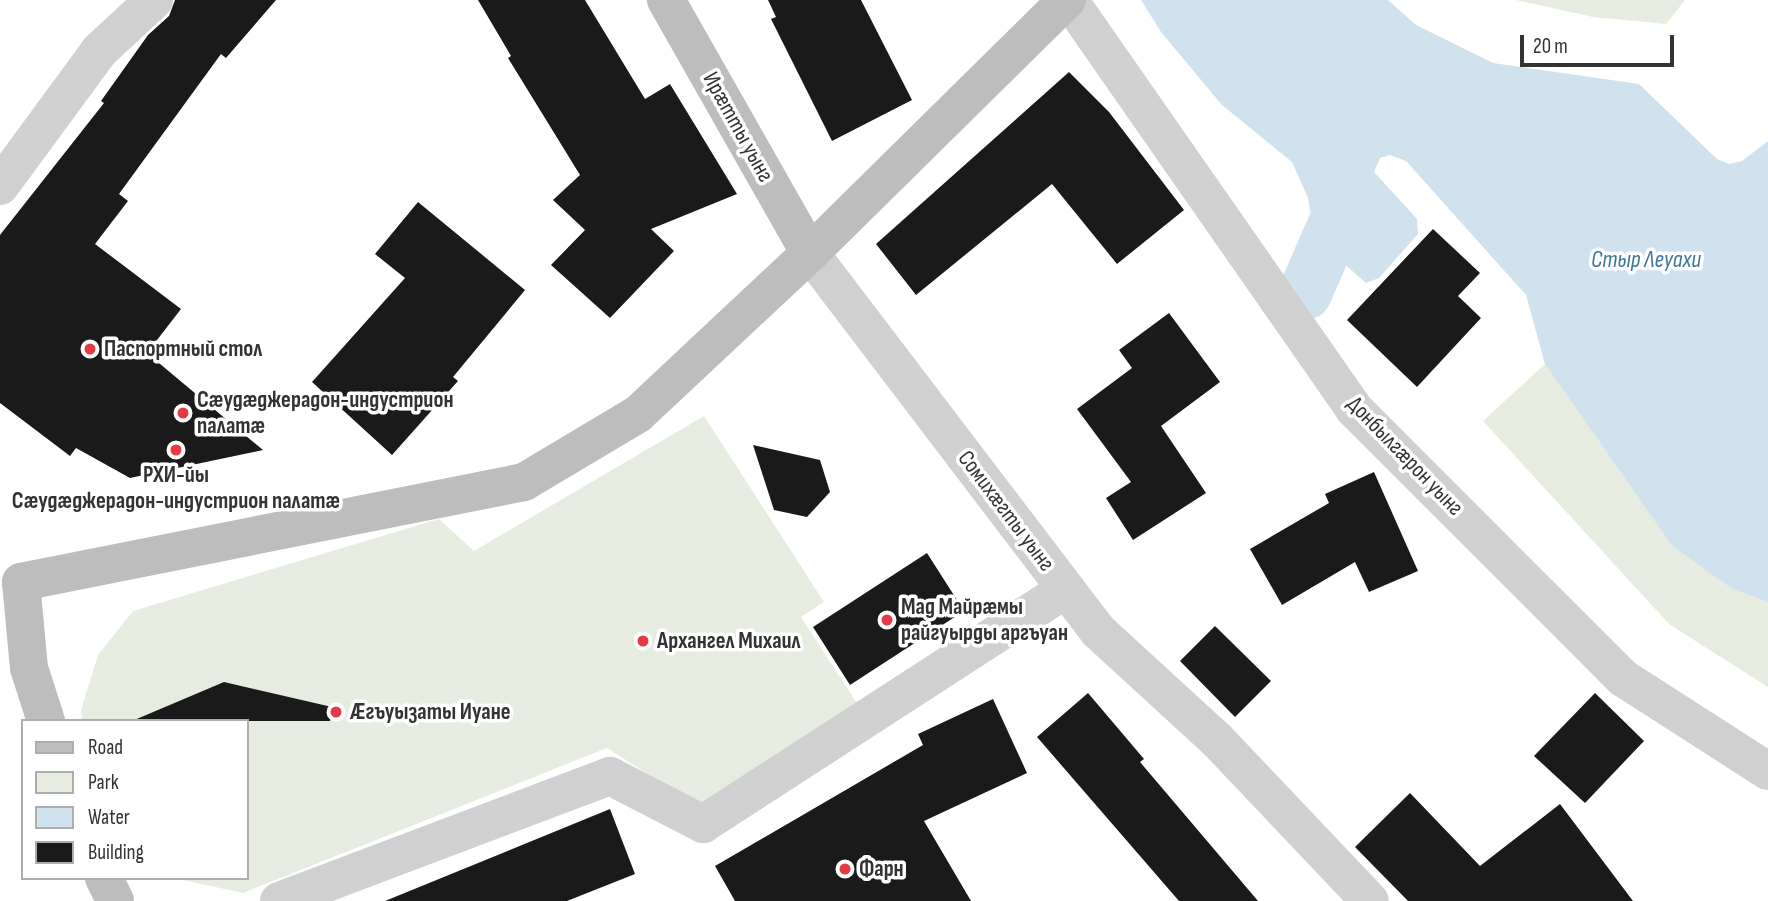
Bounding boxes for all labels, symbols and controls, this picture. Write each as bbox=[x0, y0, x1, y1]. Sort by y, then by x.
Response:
scale bar bbox=[1523, 21, 1677, 65]
text: 20 m bbox=[1533, 34, 1568, 59]
street label: Ирæтты уынг bbox=[697, 67, 779, 187]
water label: Стыр Леуахи bbox=[1591, 246, 1701, 274]
place label: Паспортный стол bbox=[104, 335, 262, 363]
marker: Паспортный стол bbox=[82, 341, 98, 357]
place label: Сæудæджерадон-индустрион палатæ bbox=[197, 386, 453, 440]
street label: Донбылгæрон уынг bbox=[1341, 390, 1469, 522]
marker: Сæудæджерадон-индустрион палатæ bbox=[175, 405, 191, 421]
marker: РХИ-йы Сæудæджерадон-индустрион палатæ bbox=[168, 442, 184, 458]
street label: Сомихæгты уынг bbox=[952, 445, 1060, 577]
place label: РХИ-йы Сæудæджерадон-индустрион палатæ bbox=[12, 461, 340, 515]
place label: Мад Майрæмы райгуырды аргъуан bbox=[901, 593, 1068, 647]
marker: Мад Майрæмы райгуырды аргъуан bbox=[879, 612, 895, 628]
place label: Архангел Михаил bbox=[657, 627, 801, 655]
marker: Архангел Михаил bbox=[635, 633, 651, 649]
place label: Æгъуызаты Иуане bbox=[350, 698, 511, 726]
marker: Æгъуызаты Иуане bbox=[328, 704, 344, 720]
legend bbox=[21, 719, 248, 880]
text: Road bbox=[88, 735, 123, 760]
text: Park bbox=[88, 770, 119, 795]
text: Water bbox=[88, 805, 130, 830]
text: Building bbox=[88, 840, 144, 865]
place label: Фарн bbox=[859, 855, 904, 883]
marker: Фарн bbox=[837, 861, 853, 877]

